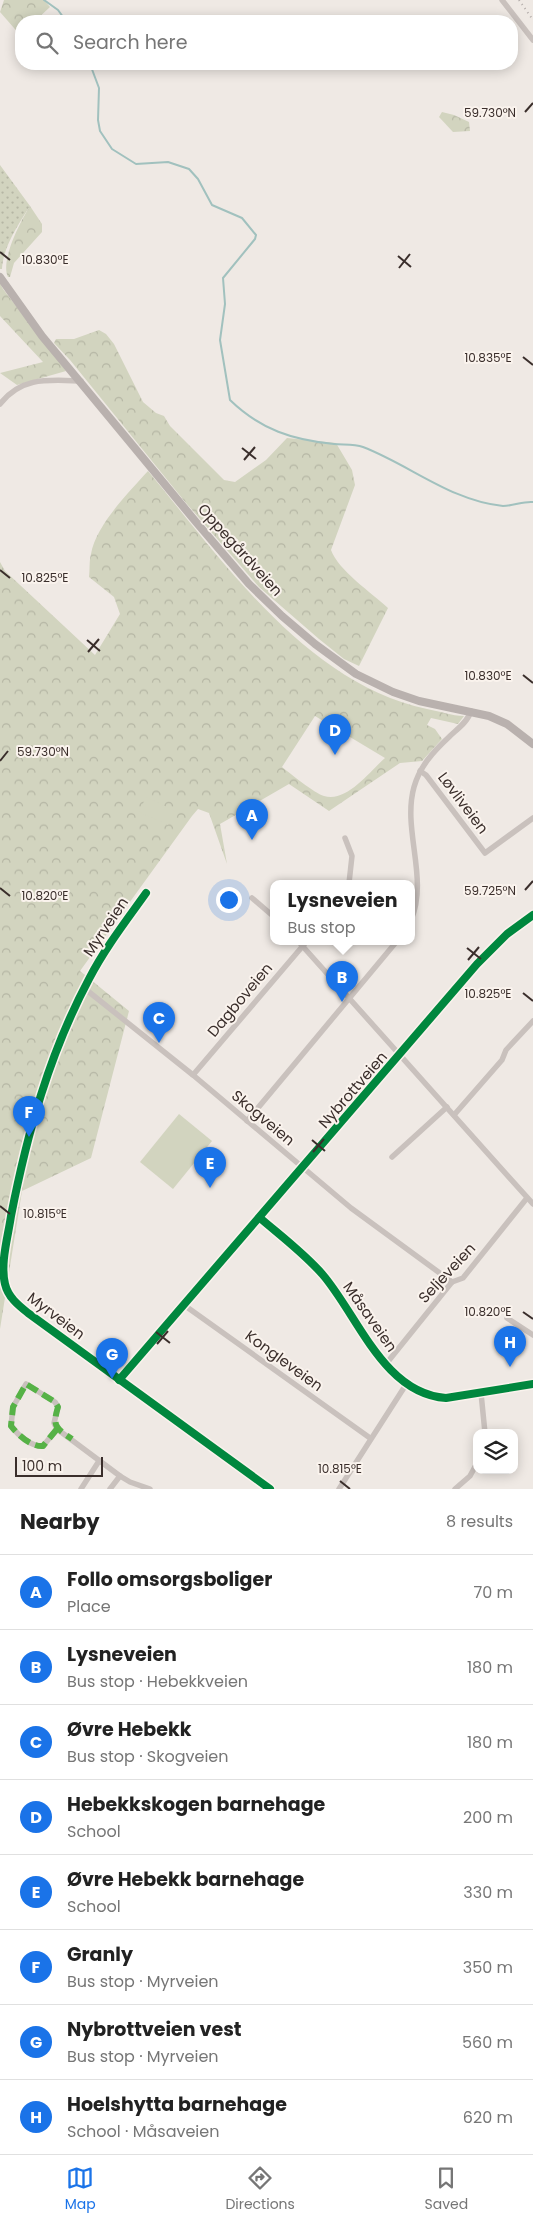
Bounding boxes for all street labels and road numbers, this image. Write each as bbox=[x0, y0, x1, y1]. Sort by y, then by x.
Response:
street label: Oppegårdveien bbox=[193, 499, 288, 600]
street label: Løvliveien bbox=[433, 768, 494, 838]
street label: Myrveien bbox=[78, 893, 133, 960]
street label: Dagboveien bbox=[202, 958, 277, 1041]
street label: Nybrottveien bbox=[313, 1047, 392, 1133]
street label: Skogveien bbox=[227, 1085, 299, 1150]
street label: Seljeveien bbox=[413, 1238, 480, 1307]
street label: Måsaveien bbox=[338, 1277, 402, 1356]
street label: Myrveien bbox=[23, 1287, 89, 1344]
street label: Kongleveien bbox=[241, 1325, 328, 1396]

